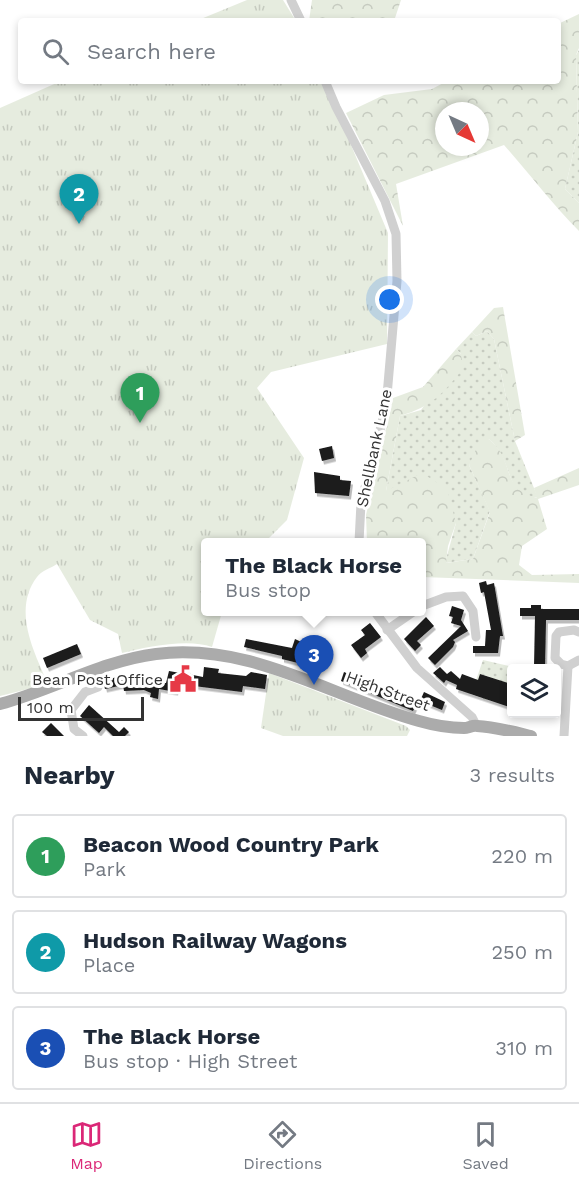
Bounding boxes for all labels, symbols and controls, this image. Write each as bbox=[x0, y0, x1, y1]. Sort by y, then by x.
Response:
search box bbox=[18, 18, 561, 84]
icon: search bbox=[39, 35, 72, 68]
text: Search here bbox=[87, 39, 216, 64]
north arrow bbox=[435, 102, 489, 156]
pin: 2 bbox=[60, 174, 98, 224]
your location bbox=[375, 285, 404, 314]
pin: 1 bbox=[120, 374, 160, 423]
street label: Shellbank Lane bbox=[352, 387, 396, 509]
popup bbox=[201, 538, 426, 616]
text: The Black Horse bbox=[225, 553, 402, 578]
text: Bus stop bbox=[225, 578, 311, 602]
pin: 3 bbox=[294, 636, 334, 685]
public building icon: Bean Post Office bbox=[168, 664, 198, 694]
map controls bbox=[507, 664, 561, 718]
button: layers bbox=[507, 664, 561, 718]
street label: High Street bbox=[343, 667, 433, 715]
place label: Bean Post Office bbox=[32, 670, 163, 689]
scale bar bbox=[18, 694, 144, 722]
text: 100 m bbox=[27, 698, 74, 717]
text: Nearby bbox=[24, 760, 115, 790]
text: 3 results bbox=[470, 763, 555, 787]
text: Beacon Wood Country Park bbox=[83, 832, 379, 857]
text: 1 bbox=[41, 844, 50, 868]
text: 220 m bbox=[491, 844, 553, 868]
text: Park bbox=[83, 857, 126, 881]
text: Hudson Railway Wagons bbox=[83, 928, 347, 953]
text: 2 bbox=[40, 940, 51, 964]
text: 250 m bbox=[491, 940, 553, 964]
text: Place bbox=[83, 953, 135, 977]
text: The Black Horse bbox=[83, 1024, 260, 1049]
text: 3 bbox=[40, 1036, 51, 1060]
text: 310 m bbox=[495, 1036, 553, 1060]
text: Bus stop · High Street bbox=[83, 1049, 297, 1073]
tab: Map bbox=[70, 1118, 103, 1173]
tab: Directions bbox=[243, 1118, 322, 1173]
tab: Saved bbox=[462, 1118, 509, 1173]

